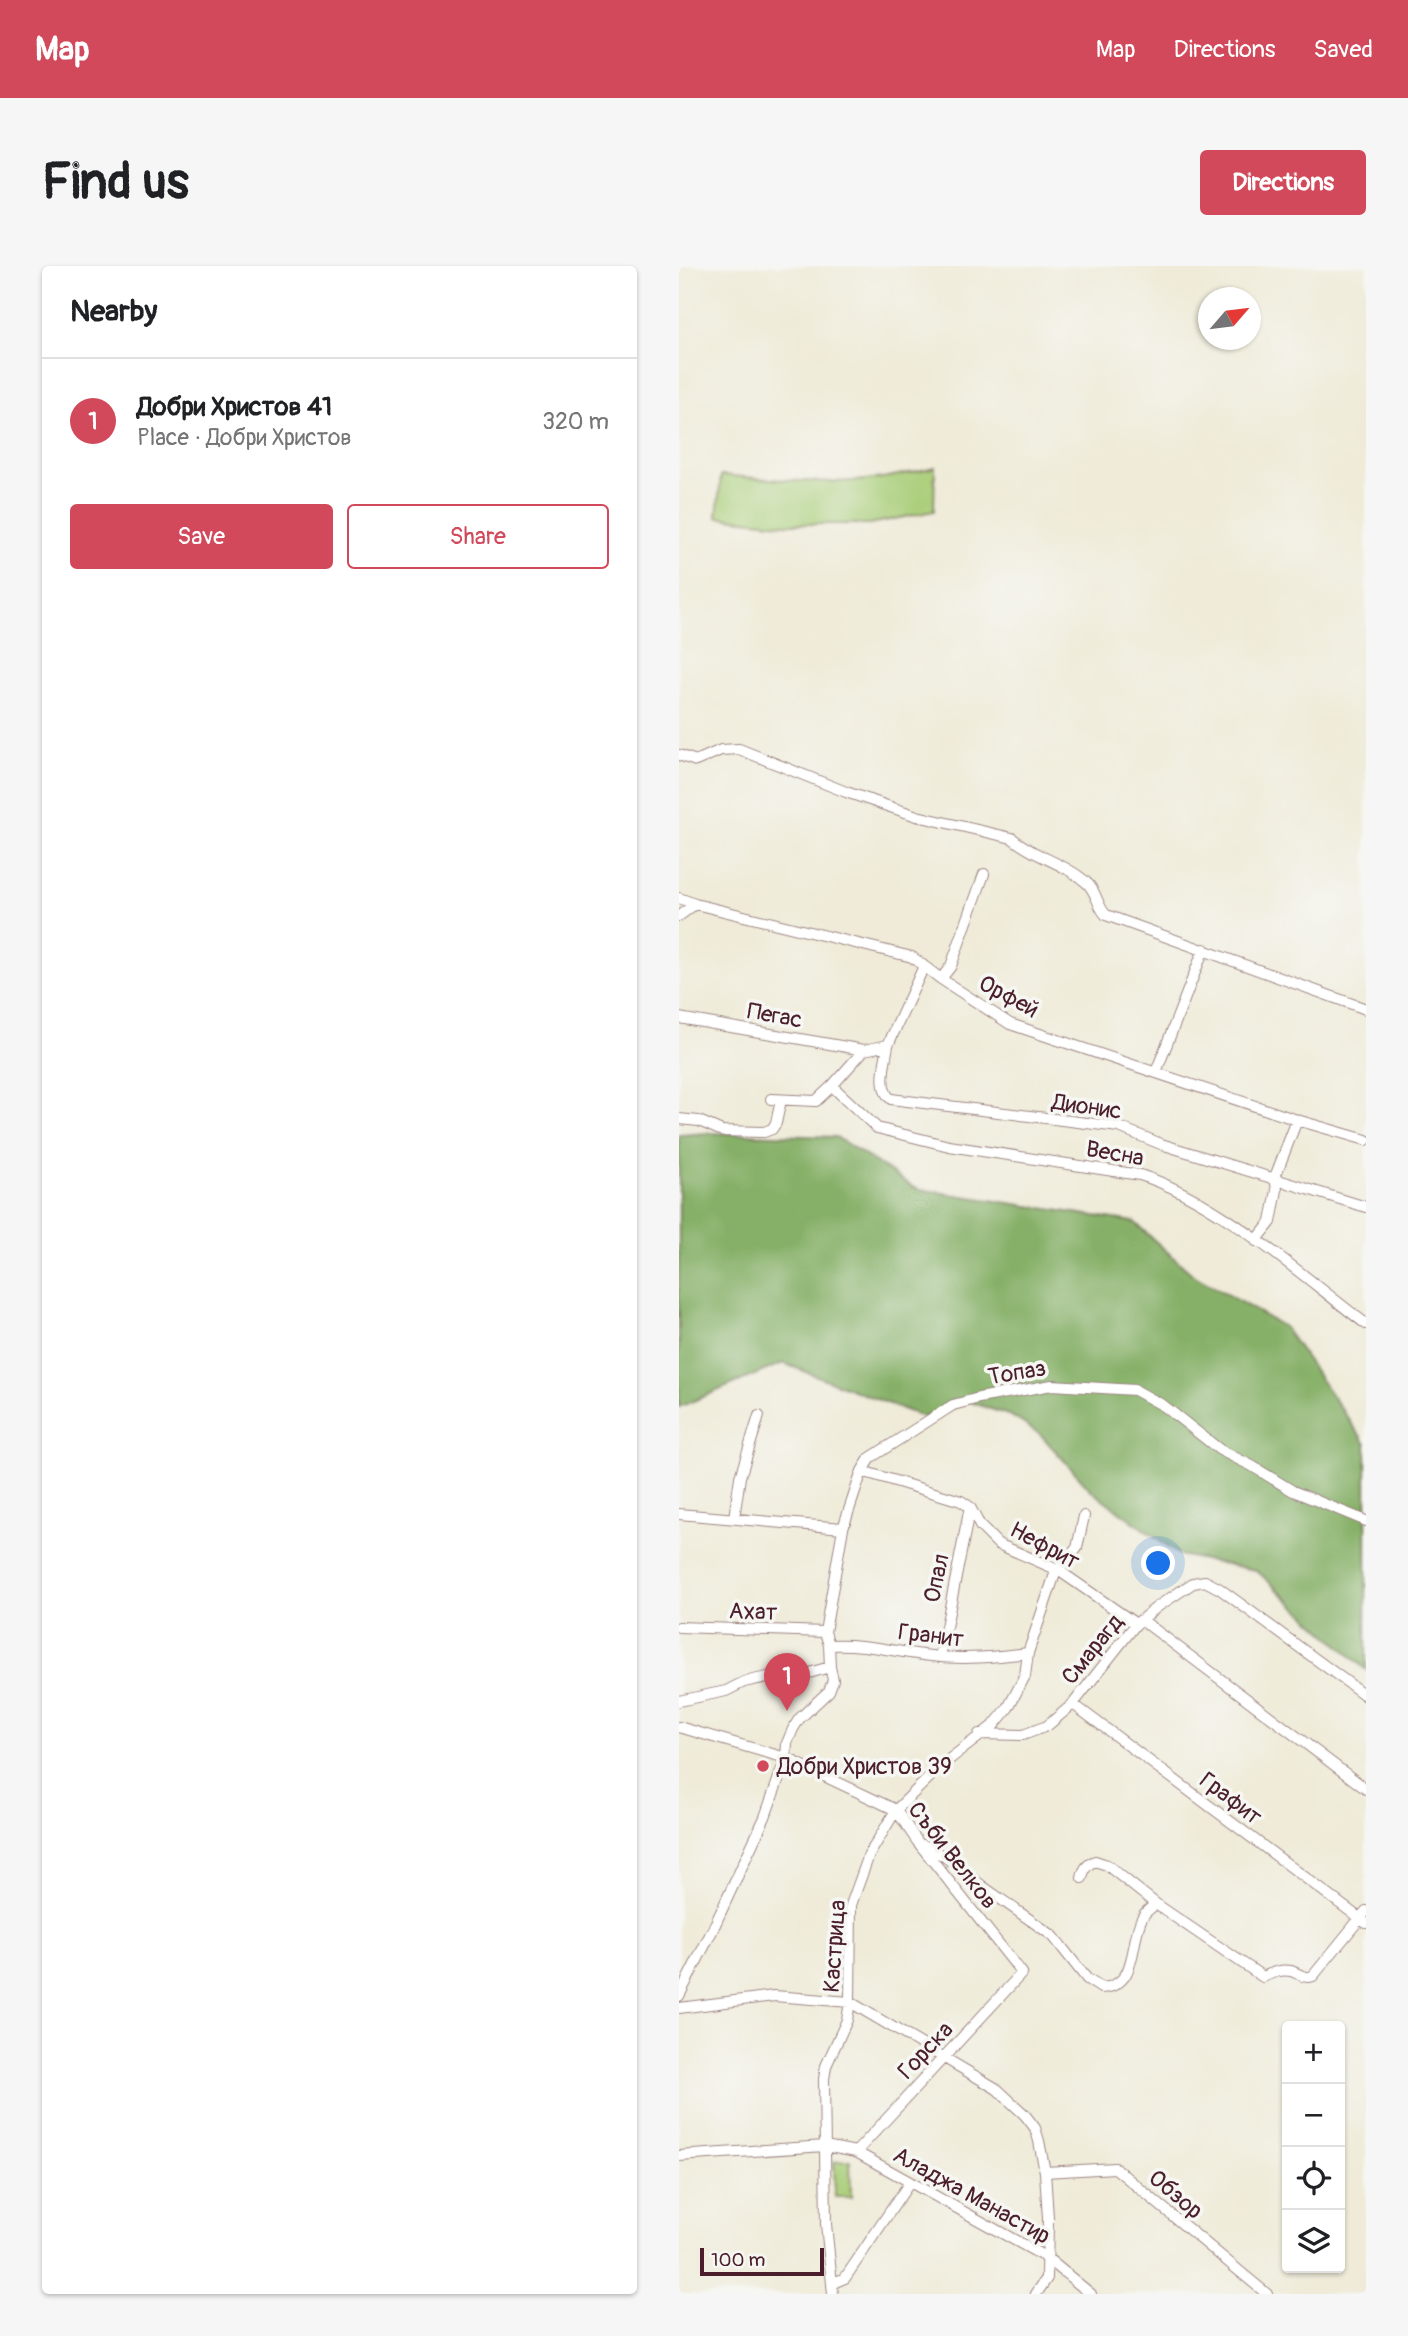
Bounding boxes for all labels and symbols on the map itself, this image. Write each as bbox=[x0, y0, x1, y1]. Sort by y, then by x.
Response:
north arrow bbox=[1198, 287, 1261, 350]
street label: Орфей bbox=[974, 969, 1044, 1024]
street label: Пегас bbox=[745, 996, 805, 1035]
street label: Дионис bbox=[1049, 1087, 1124, 1126]
street label: Весна bbox=[1084, 1134, 1146, 1173]
street label: Топаз bbox=[986, 1354, 1048, 1391]
street label: Нефрит bbox=[1005, 1515, 1085, 1576]
your location bbox=[1141, 1546, 1175, 1580]
street label: Опал bbox=[917, 1551, 956, 1605]
street label: Ахат bbox=[728, 1596, 778, 1627]
street label: Смарагд bbox=[1055, 1608, 1130, 1690]
street label: Гранит bbox=[897, 1617, 966, 1654]
pin: 1 bbox=[764, 1653, 810, 1711]
place label: Добри Христов 39 bbox=[776, 1752, 952, 1781]
marker: Добри Христов 39 bbox=[755, 1758, 771, 1774]
street label: Графит bbox=[1194, 1766, 1268, 1831]
street label: Съби Велков bbox=[902, 1796, 1004, 1915]
street label: Кастрица bbox=[817, 1899, 852, 1993]
street label: Горска bbox=[891, 2015, 959, 2085]
street label: Аладжа Манастир bbox=[888, 2140, 1055, 2251]
street label: Обзор bbox=[1143, 2163, 1209, 2225]
scale bar bbox=[700, 2245, 824, 2277]

